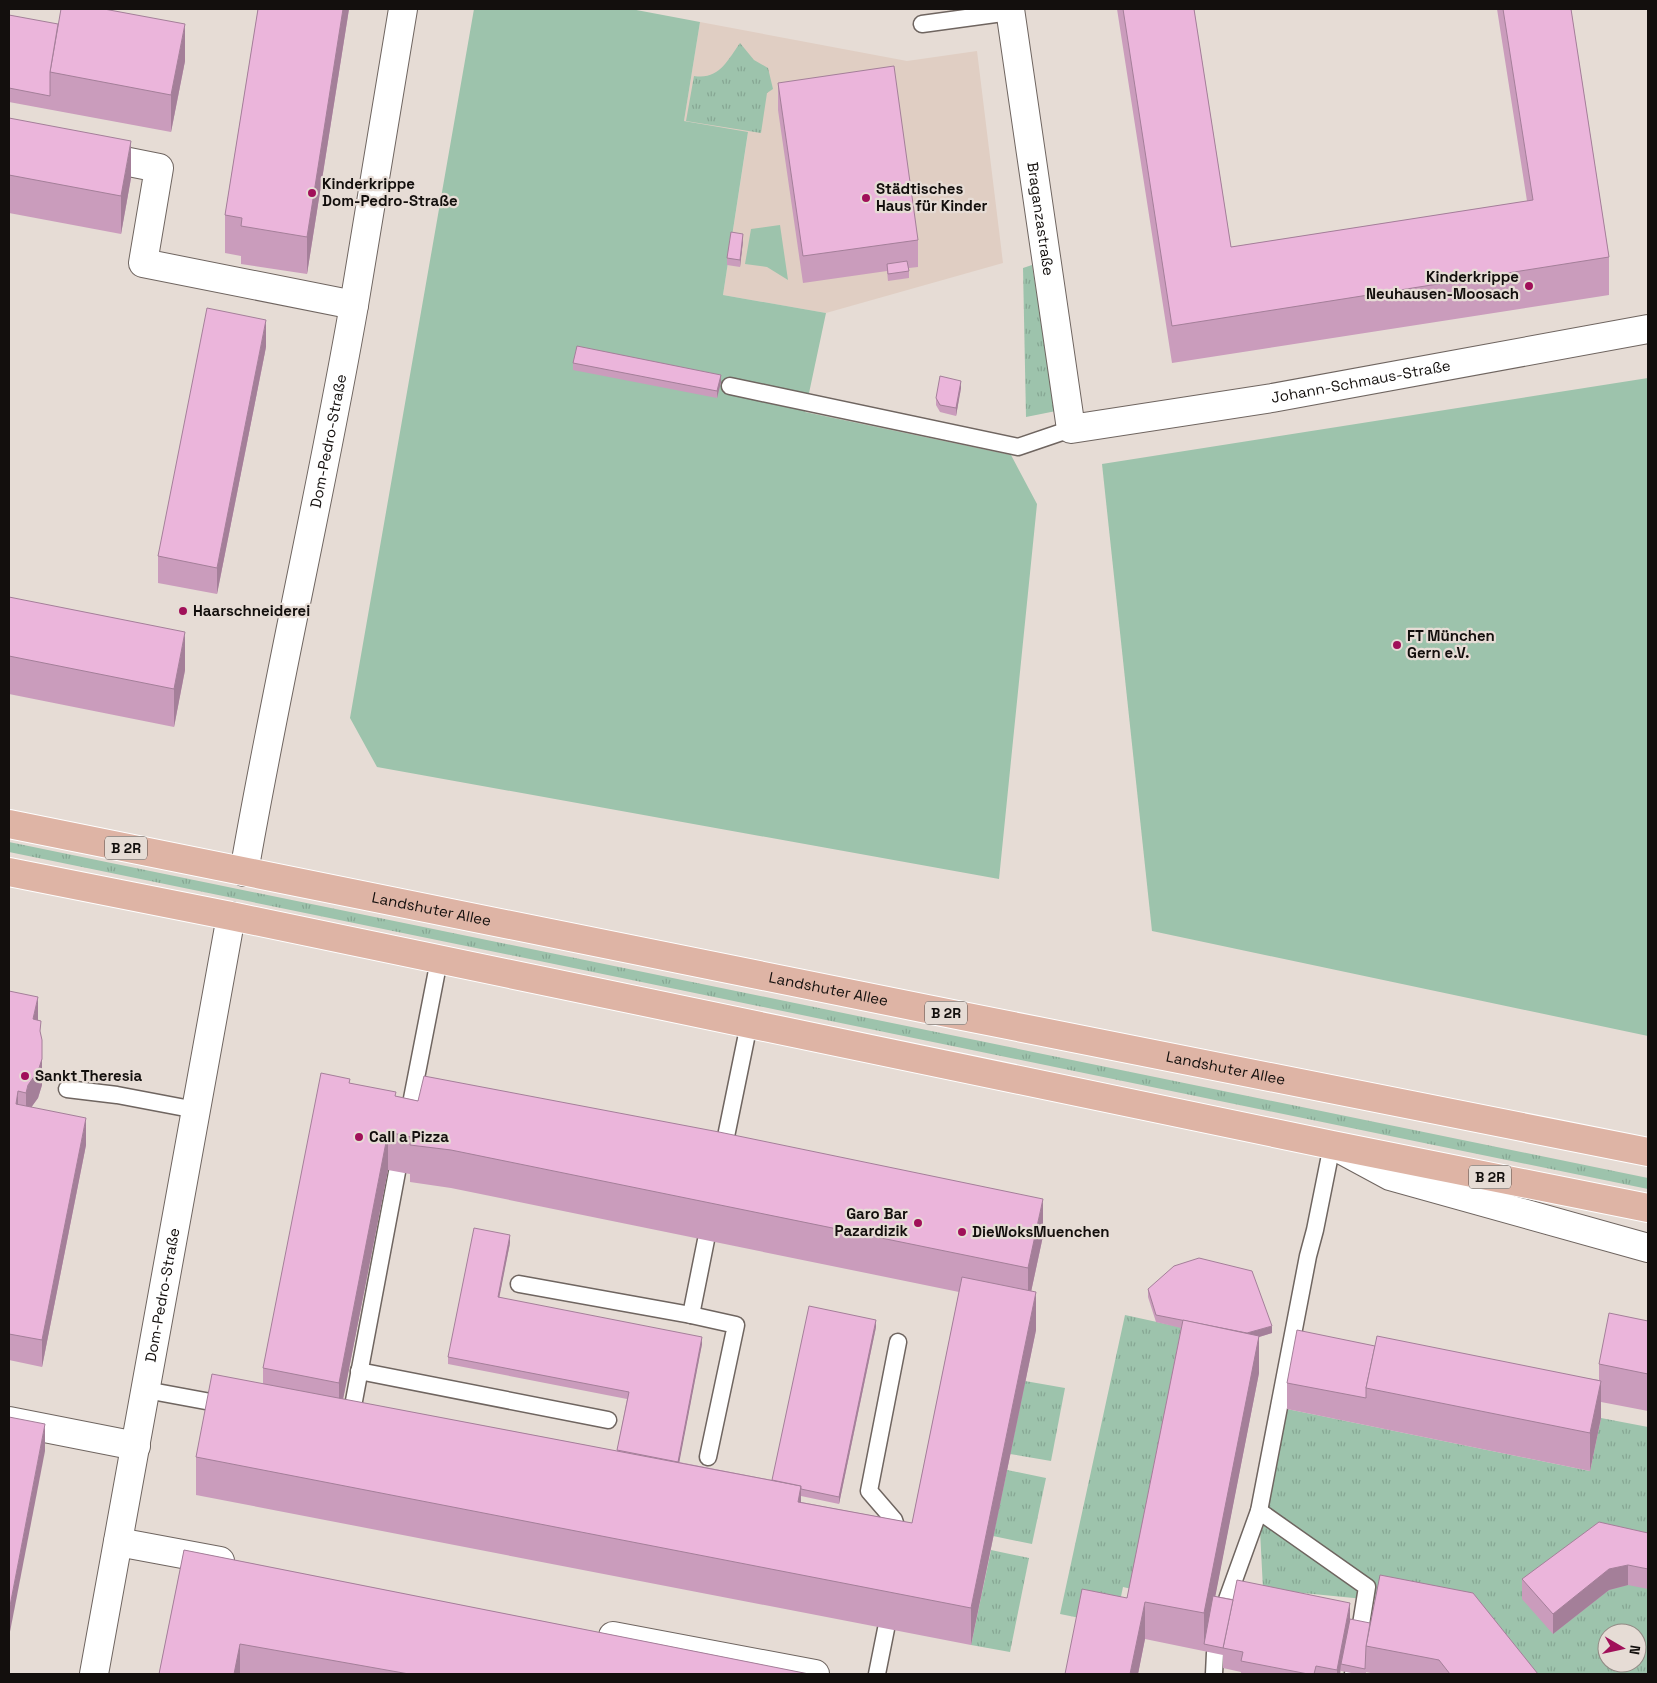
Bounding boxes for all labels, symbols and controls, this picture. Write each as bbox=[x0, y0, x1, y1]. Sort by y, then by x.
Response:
street label: Braganzastraße bbox=[1023, 161, 1059, 277]
place label: Kinderkrippe Dom-Pedro-Straße bbox=[322, 174, 458, 210]
place label: Städtisches Haus für Kinder bbox=[876, 179, 988, 215]
marker: Kinderkrippe Dom-Pedro-Straße bbox=[306, 187, 318, 199]
marker: Städtisches Haus für Kinder bbox=[860, 192, 872, 204]
place label: Kinderkrippe Neuhausen-Moosach bbox=[1366, 267, 1519, 303]
marker: Kinderkrippe Neuhausen-Moosach bbox=[1523, 280, 1535, 292]
street label: Johann-Schmaus-Straße bbox=[1269, 355, 1452, 407]
street label: Dom-Pedro-Straße bbox=[305, 372, 350, 510]
place label: Haarschneiderei bbox=[193, 601, 310, 620]
marker: Haarschneiderei bbox=[177, 605, 189, 617]
place label: FT München Gern e.V. bbox=[1407, 626, 1495, 662]
marker: FT München Gern e.V. bbox=[1391, 639, 1403, 651]
road number: B 2R bbox=[105, 836, 147, 860]
street label: Landshuter Allee bbox=[370, 887, 493, 930]
street label: Landshuter Allee bbox=[767, 967, 890, 1010]
road number: B 2R bbox=[925, 1001, 967, 1024]
street label: Landshuter Allee bbox=[1164, 1047, 1287, 1089]
place label: Sankt Theresia bbox=[35, 1066, 143, 1085]
marker: Sankt Theresia bbox=[19, 1070, 31, 1082]
place label: Call a Pizza bbox=[369, 1127, 449, 1146]
marker: Call a Pizza bbox=[353, 1131, 365, 1143]
road number: B 2R bbox=[1469, 1166, 1511, 1188]
place label: Garo Bar Pazardizik bbox=[835, 1204, 909, 1240]
marker: Garo Bar Pazardizik bbox=[912, 1217, 924, 1229]
place label: DieWoksMuenchen bbox=[972, 1222, 1110, 1241]
street label: Dom-Pedro-Straße bbox=[141, 1226, 183, 1364]
marker: DieWoksMuenchen bbox=[956, 1226, 968, 1238]
north arrow bbox=[1597, 1623, 1647, 1673]
text: N bbox=[1625, 1644, 1644, 1656]

